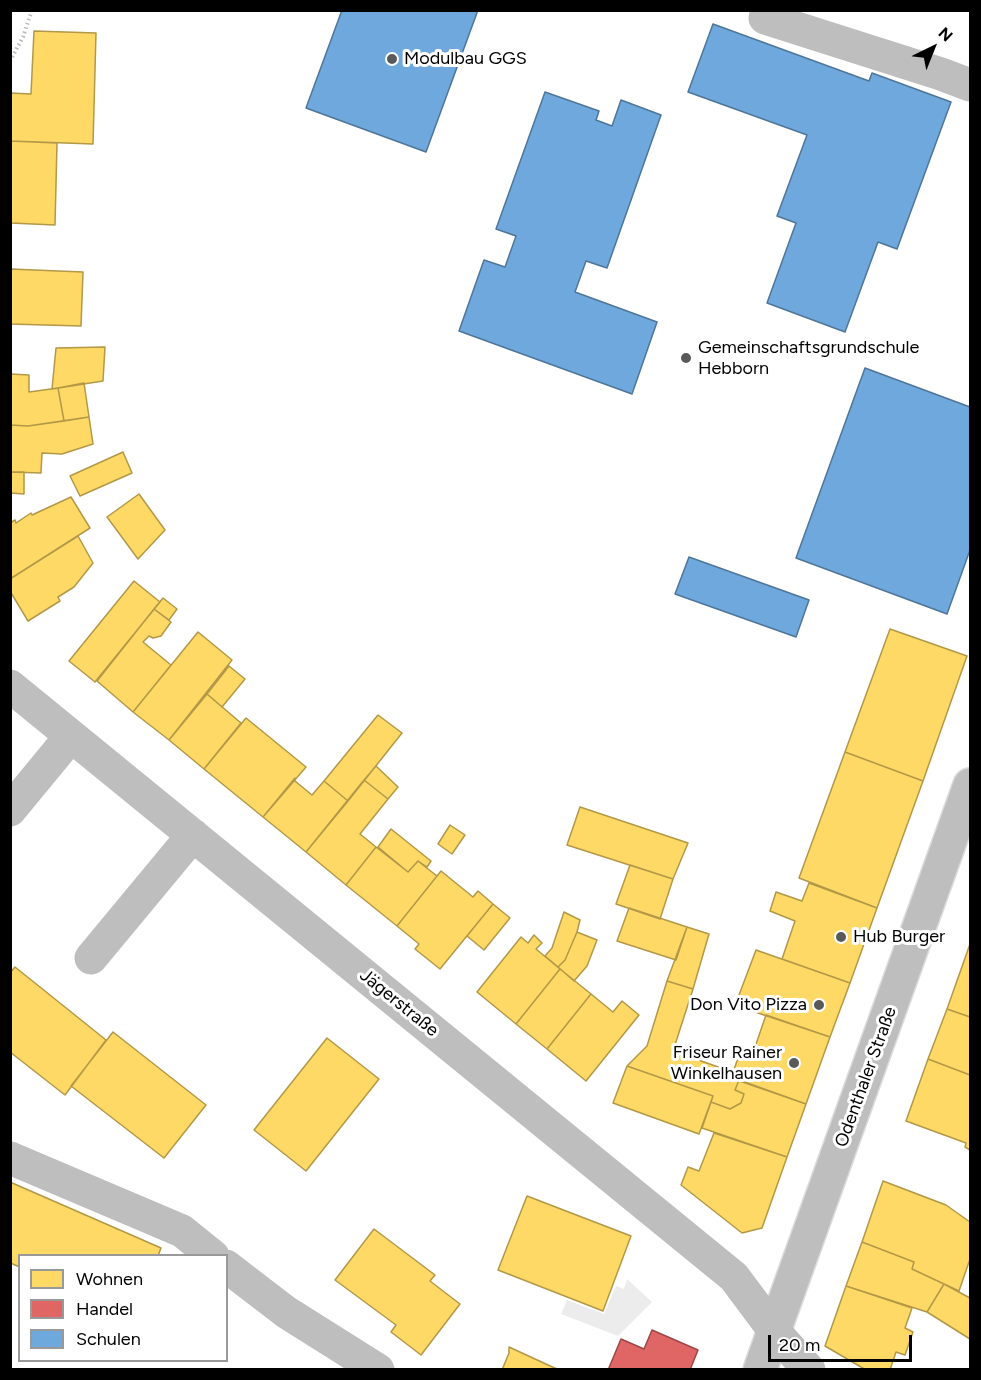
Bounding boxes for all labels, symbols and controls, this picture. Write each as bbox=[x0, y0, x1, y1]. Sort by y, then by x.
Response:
north arrow bbox=[903, 18, 963, 78]
text: N bbox=[935, 23, 957, 46]
place label: Modulbau GGS bbox=[404, 48, 527, 70]
marker: Modulbau GGS bbox=[385, 52, 399, 66]
place label: Gemeinschaftsgrundschule Hebborn bbox=[698, 337, 919, 380]
marker: Gemeinschaftsgrundschule Hebborn bbox=[679, 351, 693, 365]
place label: Hub Burger bbox=[853, 926, 945, 948]
marker: Hub Burger bbox=[834, 930, 848, 944]
street label: Jägerstraße bbox=[355, 965, 443, 1041]
place label: Don Vito Pizza bbox=[690, 994, 807, 1016]
marker: Don Vito Pizza bbox=[812, 998, 826, 1012]
street label: Odenthaler Straße bbox=[831, 1004, 901, 1150]
place label: Friseur Rainer Winkelhausen bbox=[671, 1042, 782, 1084]
marker: Friseur Rainer Winkelhausen bbox=[787, 1056, 801, 1070]
legend bbox=[18, 1254, 228, 1362]
text: Wohnen bbox=[76, 1268, 143, 1290]
text: Handel bbox=[76, 1298, 133, 1320]
scale bar bbox=[771, 1323, 915, 1361]
text: Schulen bbox=[76, 1328, 141, 1350]
text: 20 m bbox=[779, 1334, 820, 1356]

